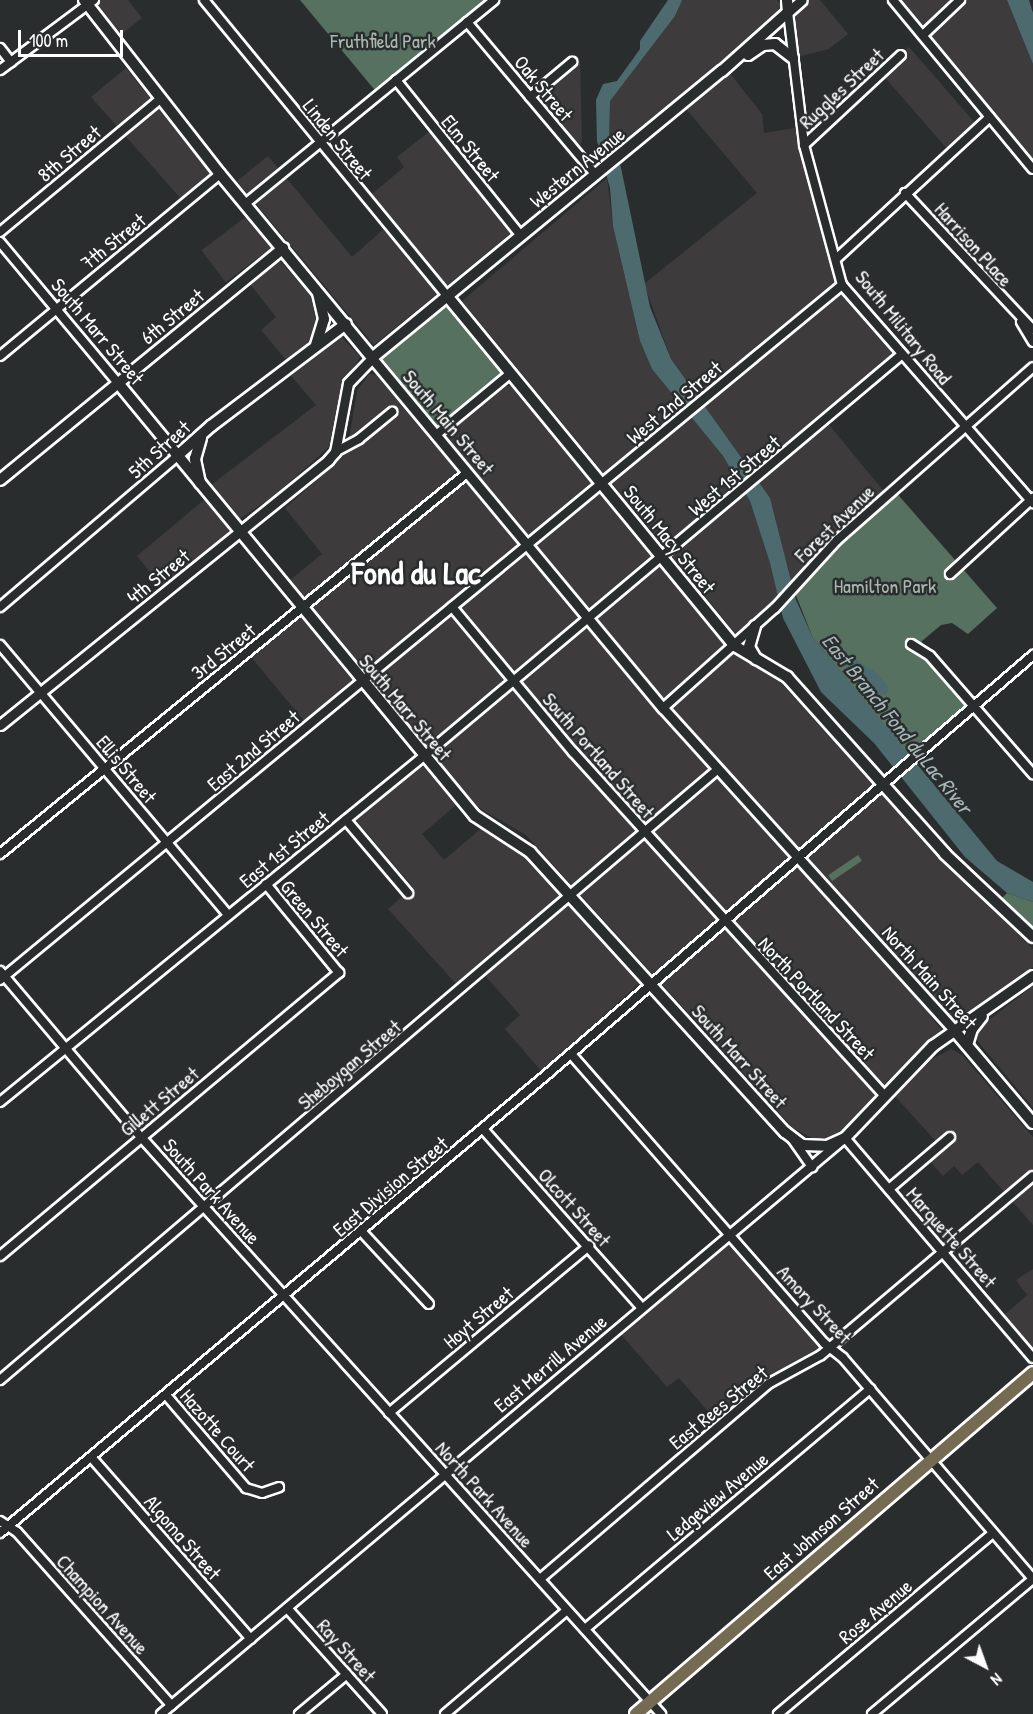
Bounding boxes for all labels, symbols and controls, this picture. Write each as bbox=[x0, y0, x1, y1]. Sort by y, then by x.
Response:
scale bar bbox=[21, 18, 126, 56]
text: 100 m bbox=[29, 28, 68, 53]
park label: Fruthfield Park bbox=[330, 28, 436, 52]
street label: Ruggles Street bbox=[794, 43, 888, 133]
street label: Oak Street bbox=[510, 50, 578, 126]
street label: Linden Street bbox=[298, 94, 378, 184]
street label: Elm Street bbox=[437, 110, 505, 186]
street label: 8th Street bbox=[33, 120, 105, 186]
street label: Western Avenue bbox=[525, 122, 629, 212]
street label: Harrison Place bbox=[930, 197, 1018, 291]
street label: 7th Street bbox=[76, 208, 150, 274]
street label: South Military Road bbox=[851, 265, 957, 389]
street label: South Marr Street bbox=[47, 273, 149, 389]
street label: 6th Street bbox=[136, 283, 208, 349]
street label: West 2nd Street bbox=[622, 355, 726, 449]
street label: South Main Street bbox=[398, 365, 500, 479]
street label: 5th Street bbox=[123, 415, 195, 483]
street label: West 1st Street bbox=[683, 430, 785, 520]
street label: Forest Avenue bbox=[789, 479, 879, 567]
street label: South Macy Street bbox=[619, 480, 721, 598]
street label: 4th Street bbox=[122, 543, 194, 609]
district label: Fond du Lac bbox=[352, 554, 480, 592]
park label: Hamilton Park bbox=[834, 573, 936, 597]
street label: 3rd Street bbox=[186, 618, 260, 684]
water label: East Branch Fond du Lac River bbox=[817, 629, 977, 819]
street label: South Marr Street bbox=[355, 649, 457, 765]
street label: South Portland Street bbox=[538, 687, 660, 823]
street label: East 2nd Street bbox=[202, 704, 304, 796]
street label: Ellis Street bbox=[92, 730, 162, 808]
street label: East 1st Street bbox=[234, 805, 334, 893]
street label: Green Street bbox=[276, 875, 354, 961]
street label: North Main Street bbox=[877, 920, 983, 1034]
street label: North Portland Street bbox=[754, 931, 880, 1065]
street label: South Marr Street bbox=[687, 999, 793, 1113]
street label: Sheboygan Street bbox=[293, 1014, 405, 1114]
street label: Gillett Street bbox=[115, 1061, 203, 1141]
street label: East Division Street bbox=[328, 1131, 452, 1241]
street label: South Park Avenue bbox=[158, 1133, 266, 1249]
street label: Olcott Street bbox=[534, 1163, 616, 1251]
street label: Marquette Street bbox=[902, 1182, 1002, 1292]
street label: Amory Street bbox=[773, 1260, 857, 1348]
street label: Hoyt Street bbox=[438, 1281, 518, 1353]
street label: East Merrill Avenue bbox=[489, 1309, 611, 1417]
street label: East Rees Street bbox=[664, 1360, 772, 1454]
street label: Hazotte Court bbox=[176, 1384, 260, 1476]
street label: North Park Avenue bbox=[431, 1436, 539, 1552]
street label: Ledgeview Avenue bbox=[661, 1447, 773, 1545]
street label: East Johnson Street bbox=[759, 1471, 883, 1585]
street label: Algoma Street bbox=[140, 1490, 226, 1584]
street label: Champion Avenue bbox=[52, 1549, 154, 1659]
street label: Rose Avenue bbox=[834, 1573, 916, 1649]
street label: Ray Street bbox=[312, 1614, 382, 1686]
north arrow bbox=[955, 1636, 1015, 1696]
text: N bbox=[986, 1668, 1007, 1691]

